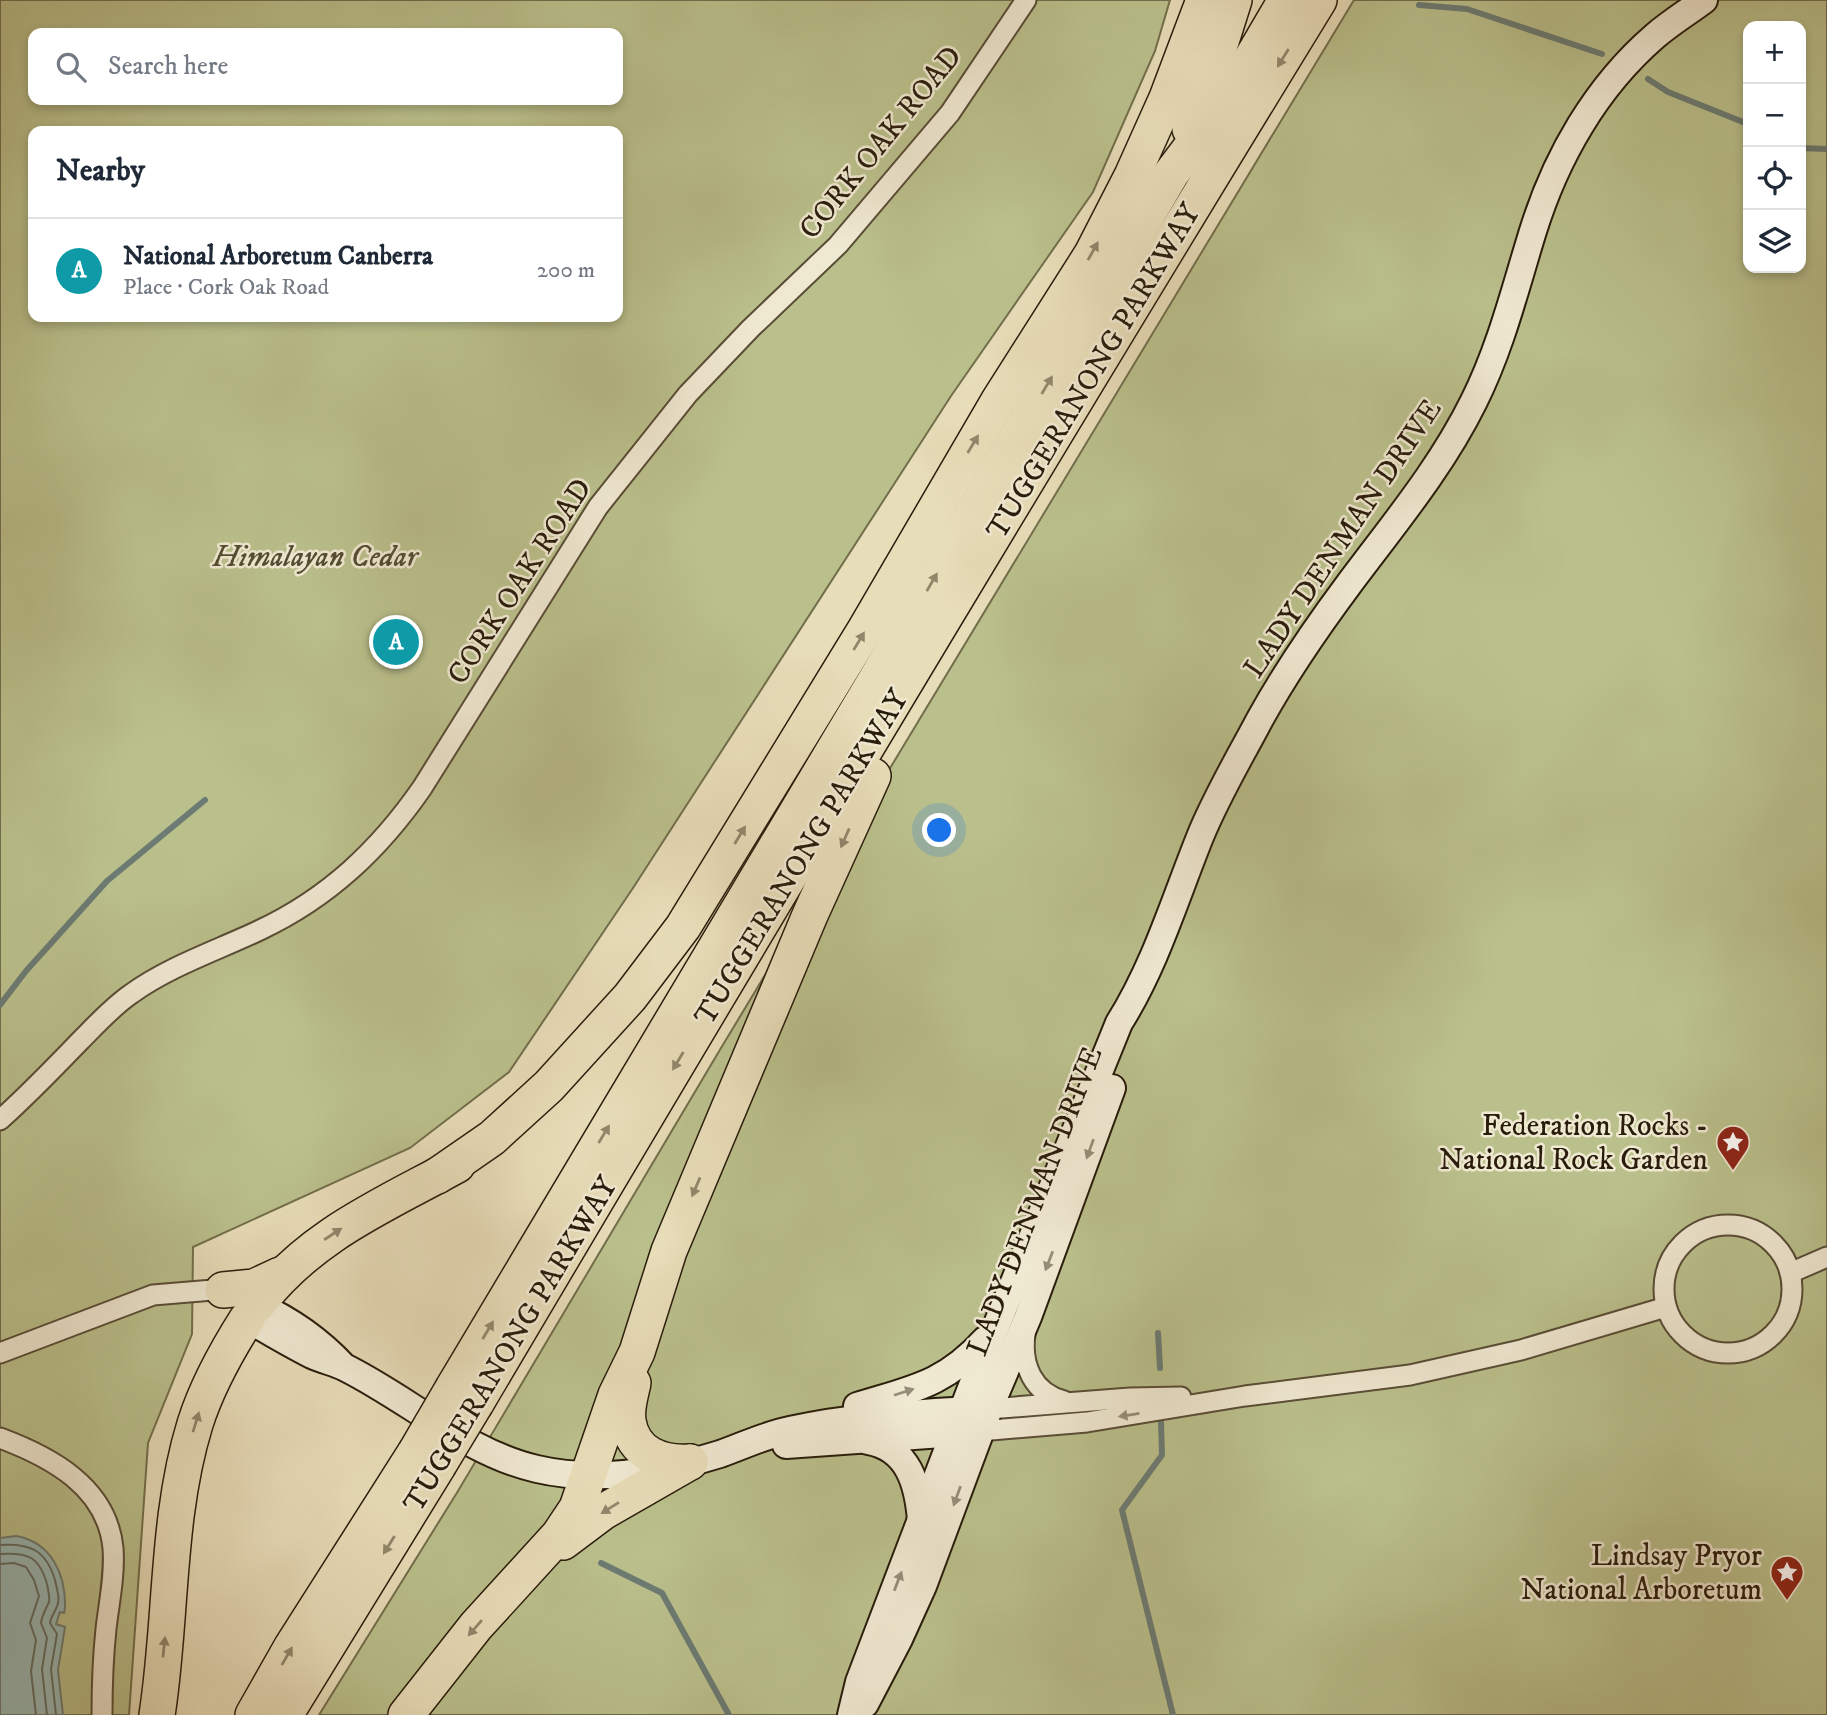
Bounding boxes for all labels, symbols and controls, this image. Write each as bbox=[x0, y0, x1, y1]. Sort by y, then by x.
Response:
map controls bbox=[1743, 21, 1806, 273]
button: + bbox=[1743, 21, 1806, 84]
search box bbox=[28, 28, 623, 105]
street label: CORK OAK ROAD bbox=[792, 39, 970, 247]
icon: search bbox=[52, 48, 90, 86]
one-way arrow bbox=[1277, 49, 1290, 68]
text: Search here bbox=[108, 50, 228, 83]
button: − bbox=[1743, 84, 1806, 147]
button: locate bbox=[1743, 147, 1806, 210]
text: Nearby bbox=[56, 153, 145, 190]
street label: TUGGERANONG PARKWAY bbox=[979, 196, 1210, 546]
button: layers bbox=[1743, 210, 1806, 273]
text: National Arboretum Canberra bbox=[123, 240, 433, 273]
one-way arrow bbox=[1087, 241, 1099, 260]
text: A bbox=[72, 256, 86, 285]
text: 200 m bbox=[537, 256, 595, 285]
text: Place · Cork Oak Road bbox=[123, 273, 329, 302]
one-way arrow bbox=[1041, 376, 1053, 395]
street label: LADY DENMAN DRIVE bbox=[1236, 392, 1450, 685]
one-way arrow bbox=[967, 435, 980, 454]
street label: CORK OAK ROAD bbox=[440, 472, 601, 692]
park label: Himalayan Cedar bbox=[212, 539, 420, 576]
one-way arrow bbox=[926, 572, 938, 592]
pin: A bbox=[373, 616, 419, 668]
one-way arrow bbox=[852, 631, 865, 650]
street label: TUGGERANONG PARKWAY bbox=[687, 682, 918, 1032]
your location bbox=[922, 813, 956, 847]
one-way arrow bbox=[734, 826, 747, 845]
one-way arrow bbox=[839, 828, 851, 848]
street label: LADY DENMAN DRIVE bbox=[959, 1042, 1111, 1361]
one-way arrow bbox=[672, 1051, 685, 1070]
place label: Federation Rocks - National Rock Garden bbox=[1439, 1108, 1708, 1179]
place icon: Federation Rocks - National Rock Garden bbox=[1714, 1123, 1752, 1172]
one-way arrow bbox=[598, 1124, 610, 1144]
one-way arrow bbox=[1084, 1139, 1095, 1160]
street label: TUGGERANONG PARKWAY bbox=[396, 1169, 627, 1519]
one-way arrow bbox=[690, 1177, 701, 1198]
one-way arrow bbox=[323, 1228, 342, 1241]
one-way arrow bbox=[1043, 1250, 1054, 1271]
one-way arrow bbox=[482, 1320, 494, 1339]
one-way arrow bbox=[893, 1386, 914, 1397]
one-way arrow bbox=[1118, 1410, 1140, 1421]
one-way arrow bbox=[192, 1412, 202, 1433]
one-way arrow bbox=[951, 1485, 962, 1506]
one-way arrow bbox=[600, 1502, 619, 1515]
one-way arrow bbox=[383, 1535, 396, 1555]
place label: Lindsay Pryor National Arboretum bbox=[1521, 1538, 1762, 1609]
place icon: Lindsay Pryor National Arboretum bbox=[1768, 1553, 1806, 1602]
one-way arrow bbox=[893, 1571, 904, 1592]
one-way arrow bbox=[467, 1619, 483, 1637]
one-way arrow bbox=[159, 1636, 170, 1658]
one-way arrow bbox=[280, 1646, 293, 1665]

